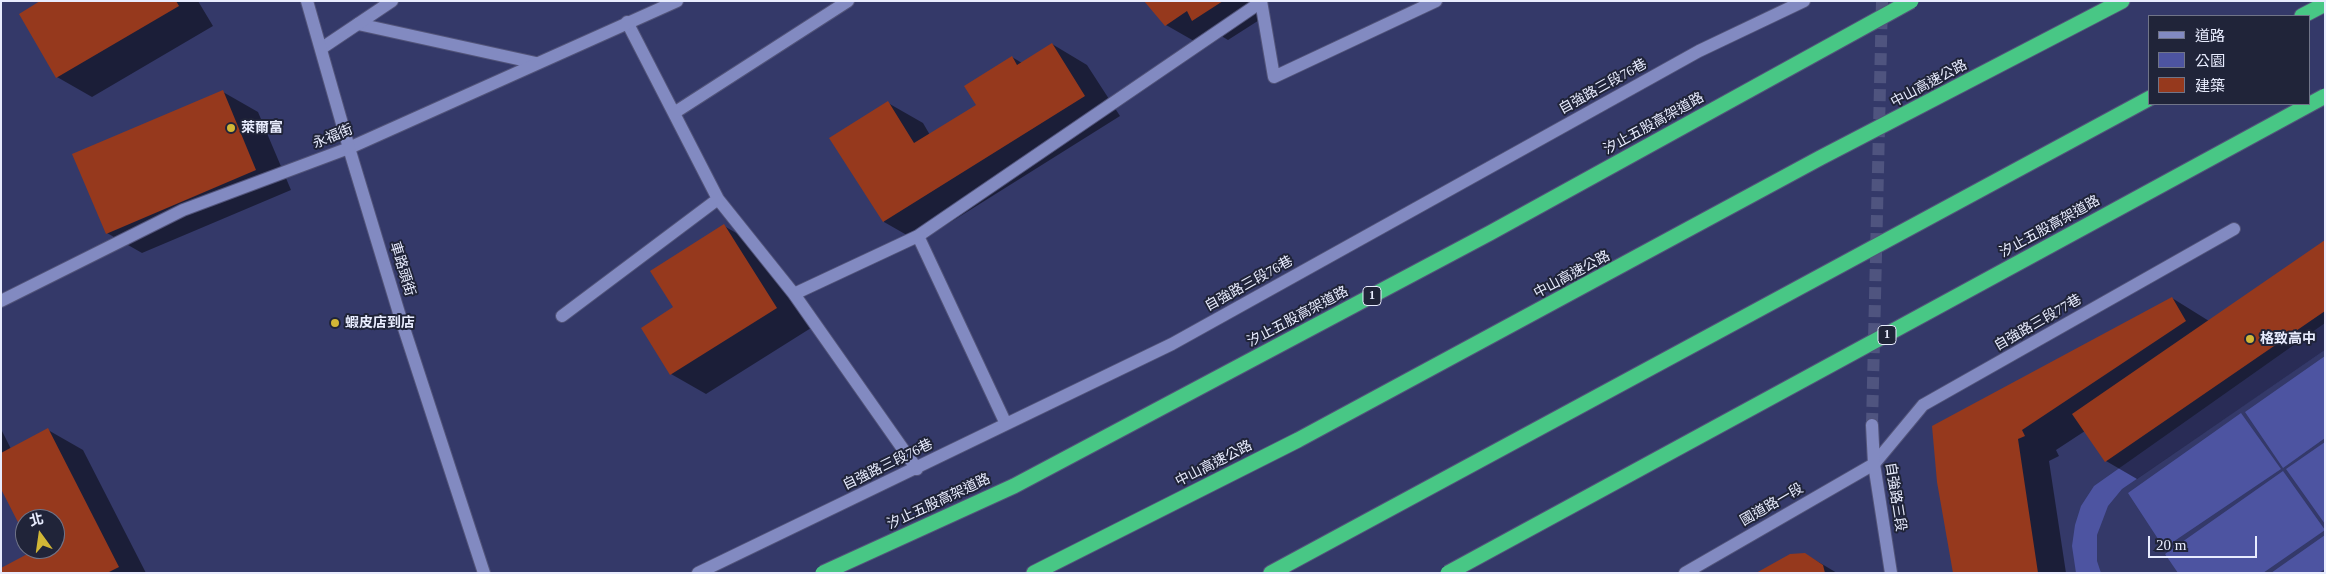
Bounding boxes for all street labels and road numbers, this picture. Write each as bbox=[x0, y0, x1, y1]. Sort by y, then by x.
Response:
street label: 自強路三段76巷 bbox=[1556, 56, 1650, 118]
street label: 中山高速公路 bbox=[1888, 57, 1970, 111]
street label: 汐止五股高架道路 bbox=[1601, 90, 1707, 158]
street label: 永福街 bbox=[310, 121, 356, 153]
street label: 汐止五股高架道路 bbox=[1997, 193, 2103, 261]
street label: 車路頭街 bbox=[386, 240, 418, 298]
street label: 中山高速公路 bbox=[1531, 248, 1613, 302]
street label: 自強路三段76巷 bbox=[1202, 253, 1296, 315]
street label: 汐止五股高架道路 bbox=[1245, 283, 1351, 351]
road number: 1 bbox=[1363, 286, 1381, 306]
street label: 自強路三段77巷 bbox=[1991, 291, 2085, 355]
road number: 1 bbox=[1878, 326, 1896, 344]
street label: 自強路三段76巷 bbox=[840, 436, 936, 494]
street label: 中山高速公路 bbox=[1173, 437, 1255, 491]
street label: 自強路三段 bbox=[1881, 461, 1909, 533]
street label: 汐止五股高架道路 bbox=[885, 471, 993, 533]
street label: 國道路一段 bbox=[1737, 480, 1807, 530]

